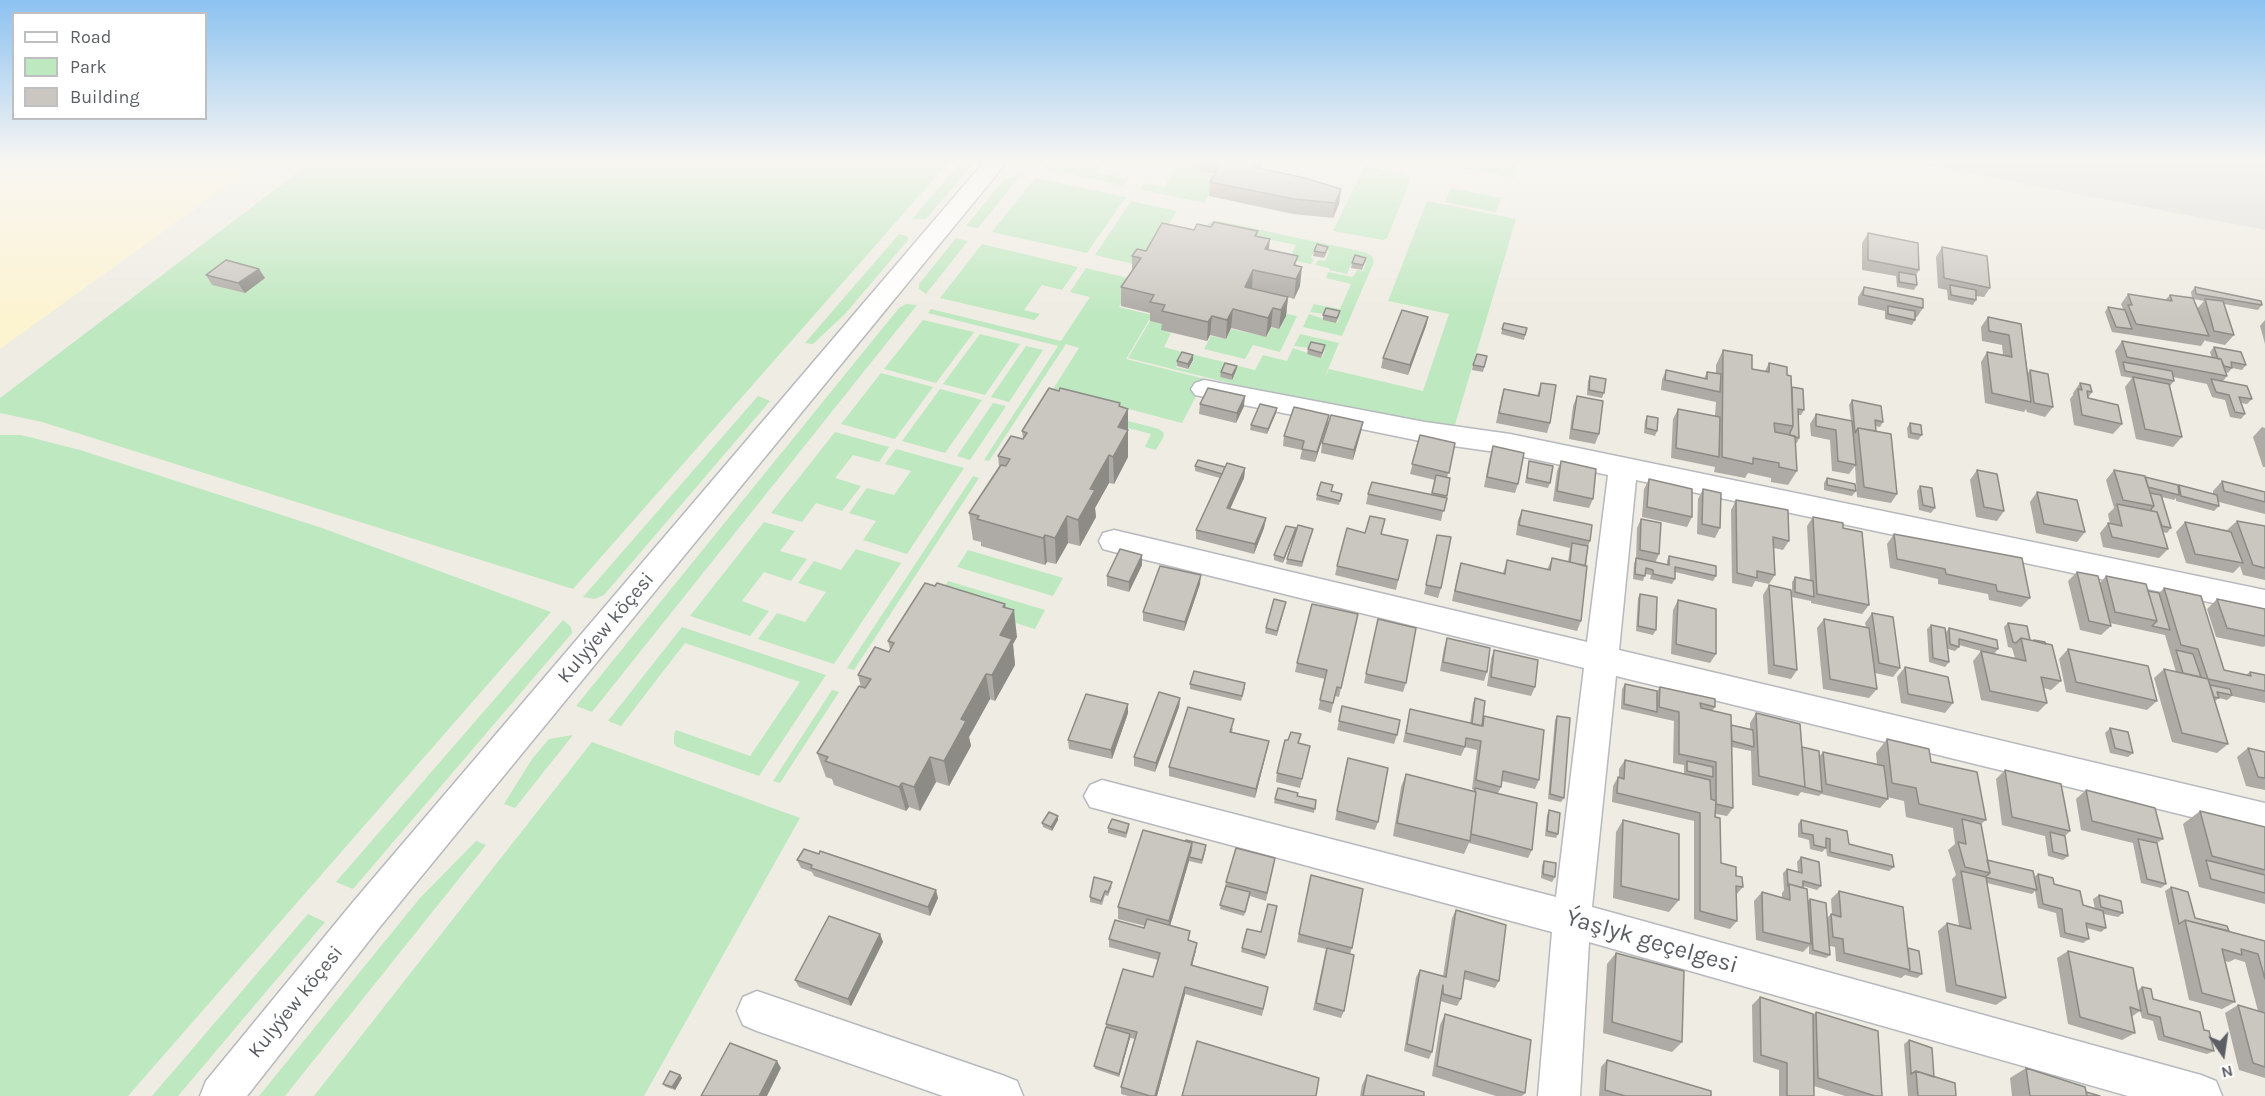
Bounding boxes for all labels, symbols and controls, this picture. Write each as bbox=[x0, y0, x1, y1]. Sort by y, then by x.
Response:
legend bbox=[12, 12, 207, 120]
text: Road bbox=[70, 26, 111, 48]
text: Park bbox=[70, 56, 107, 78]
text: Building bbox=[70, 86, 140, 108]
street label: Kulyýew köçesi bbox=[553, 568, 659, 688]
street label: Ýaşlyk geçelgesi bbox=[1563, 904, 1741, 980]
street label: Kulyýew köçesi bbox=[243, 941, 349, 1063]
north arrow bbox=[2193, 1024, 2253, 1084]
text: N bbox=[2219, 1061, 2235, 1083]

